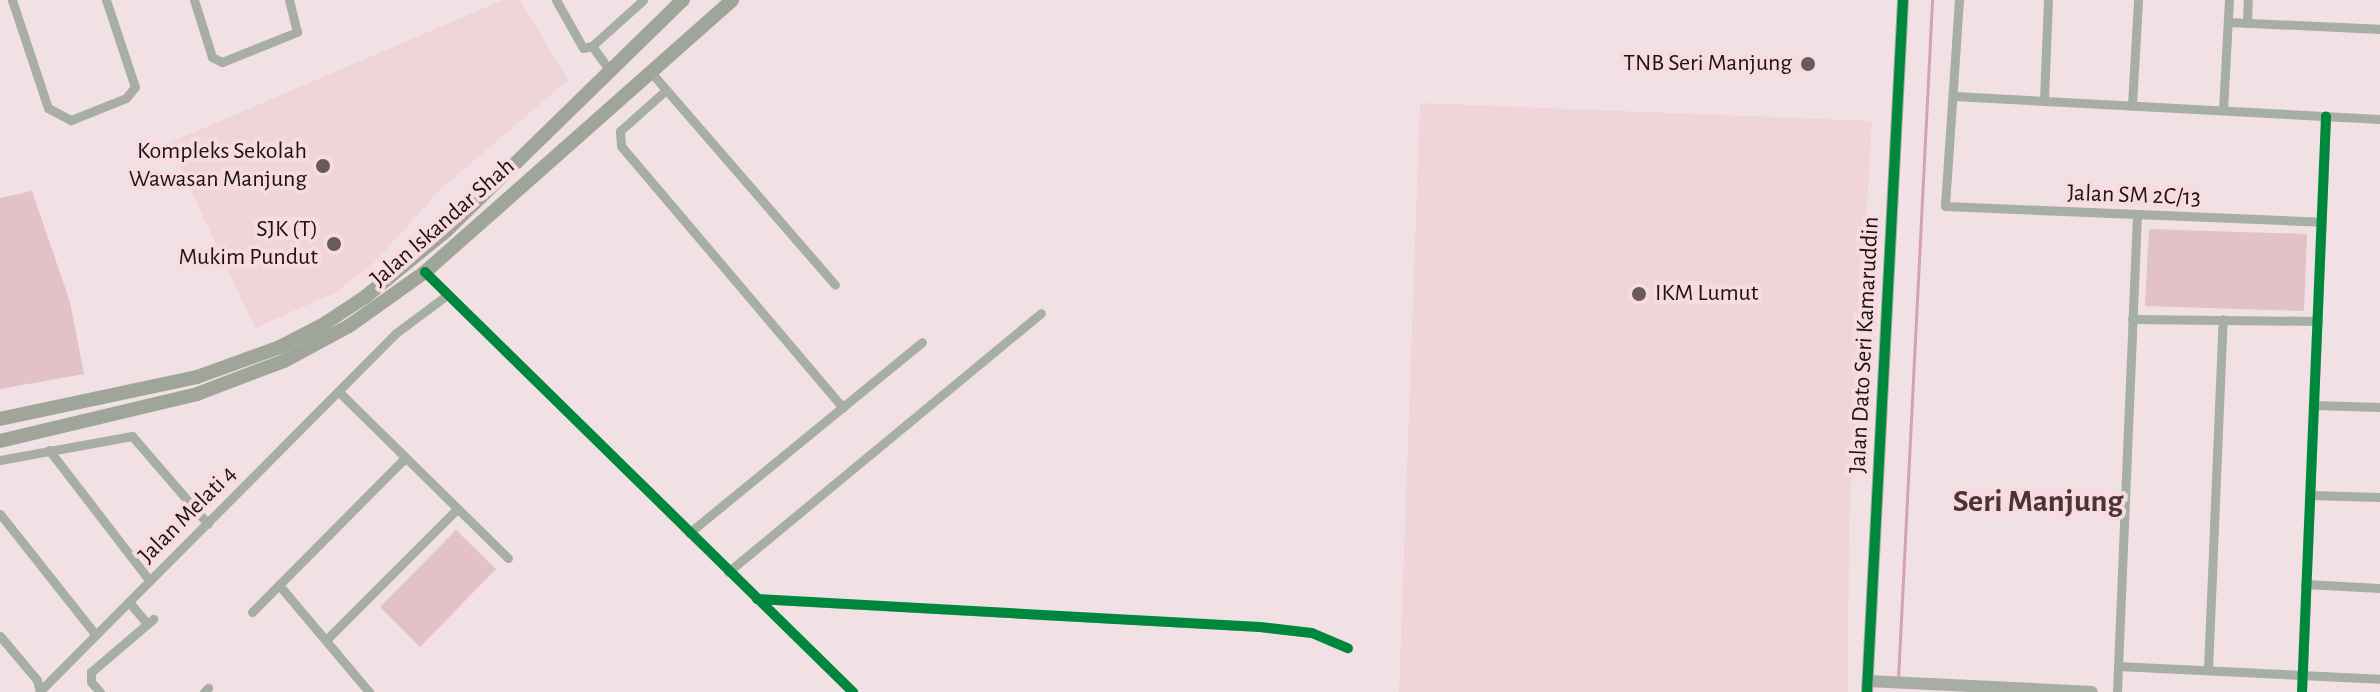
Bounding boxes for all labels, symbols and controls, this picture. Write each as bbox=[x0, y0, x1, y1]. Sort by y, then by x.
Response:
place label: TNB Seri Manjung bbox=[1623, 50, 1792, 78]
marker: TNB Seri Manjung bbox=[1799, 55, 1817, 73]
place label: Kompleks Sekolah Wawasan Manjung bbox=[129, 138, 307, 194]
street label: Jalan Iskandar Shah bbox=[365, 152, 521, 294]
marker: Kompleks Sekolah Wawasan Manjung bbox=[314, 157, 332, 175]
street label: Jalan SM 2C/13 bbox=[2067, 179, 2201, 213]
place label: SJK (T) Mukim Pundut bbox=[179, 216, 318, 272]
street label: Jalan Dato Seri Kamaruddin bbox=[1844, 216, 1886, 474]
marker: SJK (T) Mukim Pundut bbox=[325, 235, 343, 253]
place label: IKM Lumut bbox=[1655, 280, 1759, 308]
marker: IKM Lumut bbox=[1630, 285, 1648, 303]
street label: Jalan Melati 4 bbox=[133, 460, 243, 570]
district label: Seri Manjung bbox=[1953, 482, 2123, 520]

